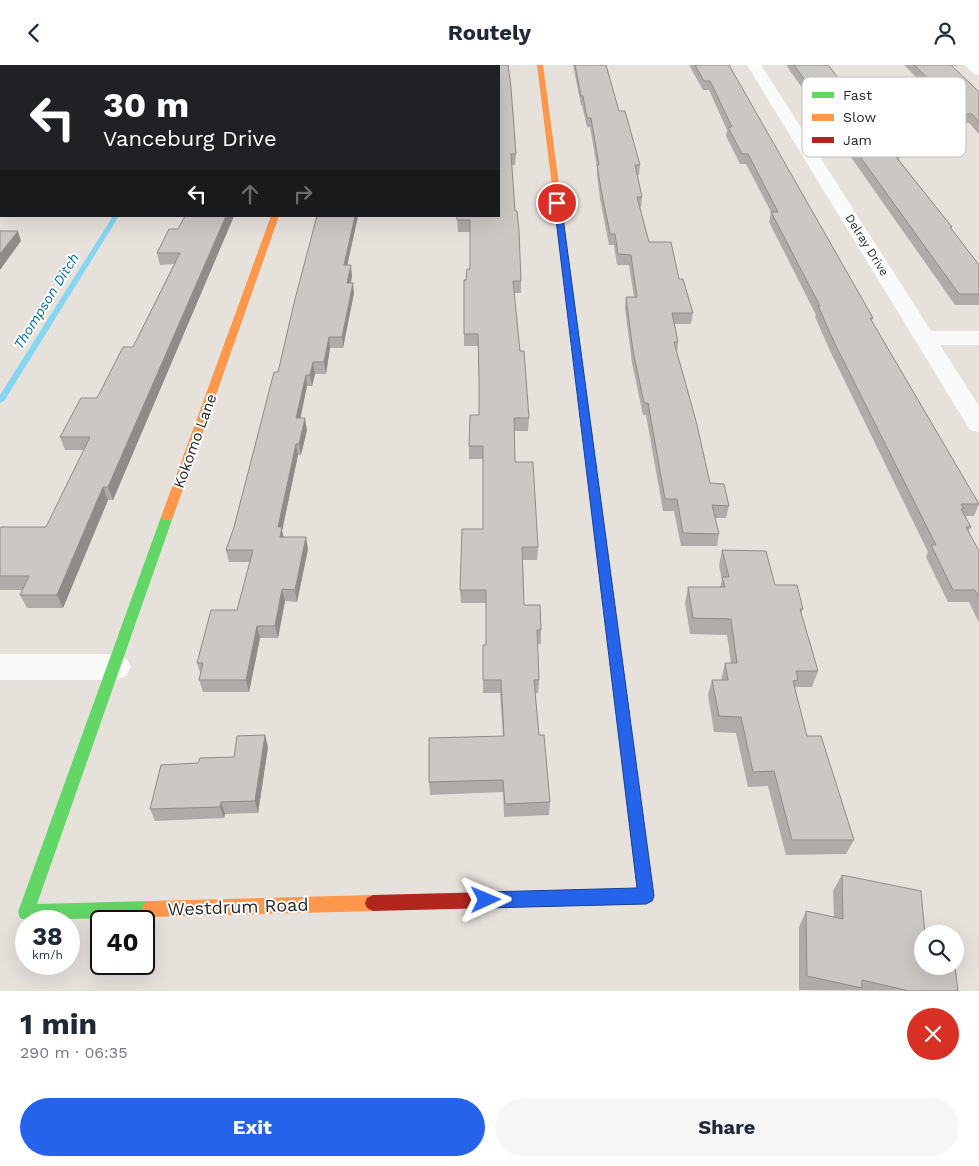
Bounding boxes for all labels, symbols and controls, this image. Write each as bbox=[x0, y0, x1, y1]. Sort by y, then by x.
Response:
icon: back bbox=[20, 19, 48, 47]
icon: person bbox=[931, 19, 959, 47]
text: Routely bbox=[448, 20, 531, 45]
legend bbox=[802, 77, 966, 157]
text: 30 m bbox=[103, 84, 189, 126]
icon: left bbox=[20, 85, 85, 150]
text: Fast bbox=[843, 87, 872, 103]
text: Slow bbox=[843, 109, 876, 125]
text: Vanceburg Drive bbox=[103, 126, 277, 151]
text: Jam bbox=[843, 132, 872, 148]
icon: left bbox=[183, 180, 211, 208]
icon: ahead bbox=[236, 180, 264, 208]
icon: right bbox=[289, 180, 317, 208]
pin bbox=[536, 182, 578, 224]
icon: arrive bbox=[543, 189, 571, 217]
street label: Delray Drive bbox=[842, 212, 892, 279]
water label: Thompson Ditch bbox=[10, 250, 82, 352]
street label: Kokomo Lane bbox=[170, 391, 220, 491]
position arrow bbox=[459, 873, 511, 925]
street label: Westdrum Road bbox=[167, 894, 309, 919]
speed limit sign: 40 bbox=[90, 910, 155, 975]
text: 38 bbox=[32, 922, 63, 951]
map controls bbox=[914, 925, 964, 975]
button: search bbox=[914, 925, 964, 975]
text: km/h bbox=[32, 948, 63, 962]
text: 1 min bbox=[20, 1006, 97, 1041]
button: close bbox=[907, 1008, 959, 1060]
text: 290 m · 06:35 bbox=[20, 1043, 127, 1062]
button: Exit bbox=[20, 1098, 485, 1156]
button: Share bbox=[495, 1098, 959, 1156]

